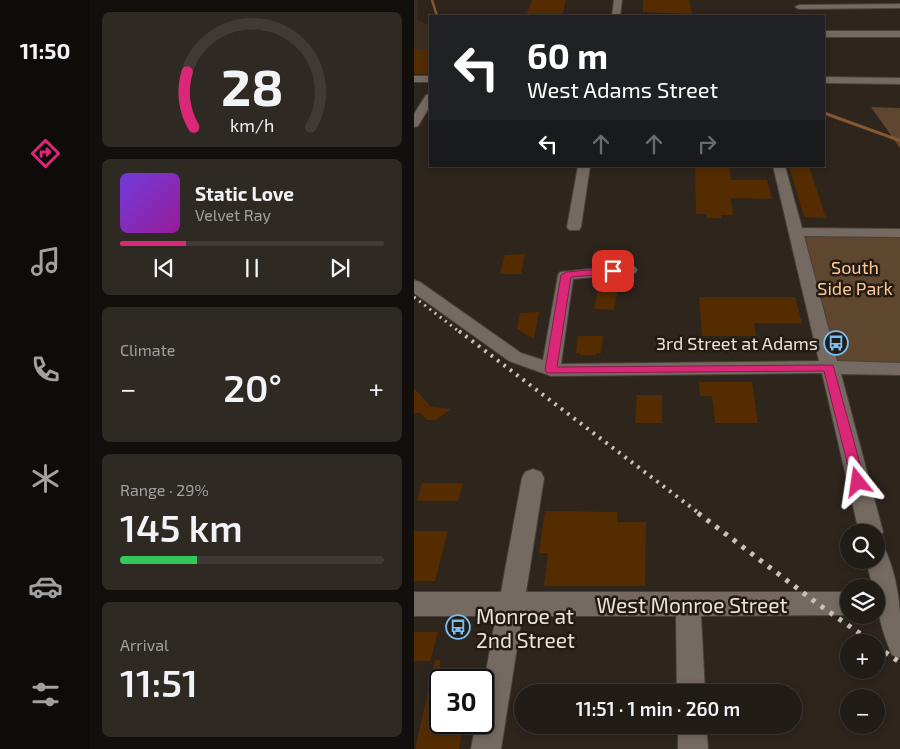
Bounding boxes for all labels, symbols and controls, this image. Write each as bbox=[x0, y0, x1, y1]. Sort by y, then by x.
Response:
text: 60 m bbox=[527, 34, 608, 76]
icon: left bbox=[444, 35, 509, 100]
text: 11:50 bbox=[20, 37, 70, 63]
text: 28 bbox=[221, 54, 283, 116]
text: West Adams Street bbox=[527, 76, 718, 102]
text: km/h bbox=[230, 114, 274, 136]
icon: left bbox=[534, 130, 562, 158]
icon: ahead bbox=[587, 130, 615, 158]
icon: ahead bbox=[640, 130, 668, 158]
icon: right bbox=[693, 130, 721, 158]
icon: directions bbox=[28, 136, 63, 171]
text: Static Love bbox=[195, 182, 294, 205]
text: Velvet Ray bbox=[195, 205, 271, 224]
icon: music bbox=[28, 244, 63, 279]
pin bbox=[592, 250, 634, 292]
icon: previous bbox=[150, 254, 178, 282]
icon: pause bbox=[238, 254, 266, 282]
icon: next bbox=[326, 254, 354, 282]
park label: South Side Park bbox=[817, 256, 893, 299]
icon: arrive bbox=[599, 257, 627, 285]
bus stop icon: 3rd Street at Adams bbox=[823, 330, 849, 356]
place label: 3rd Street at Adams bbox=[656, 332, 818, 354]
text: Climate bbox=[120, 340, 175, 359]
icon: phone bbox=[28, 352, 63, 387]
text: 20° bbox=[223, 364, 282, 410]
text: − bbox=[120, 371, 136, 405]
text: + bbox=[369, 371, 384, 405]
position arrow bbox=[831, 455, 883, 507]
icon: climate bbox=[28, 461, 63, 496]
text: Range · 29% bbox=[120, 480, 209, 499]
text: 145 km bbox=[120, 504, 243, 550]
map controls bbox=[840, 524, 885, 734]
button: search bbox=[840, 524, 885, 569]
icon: car bbox=[28, 569, 63, 604]
button: layers bbox=[840, 579, 885, 624]
street label: West Monroe Street bbox=[596, 592, 788, 617]
place label: Monroe at 2nd Street bbox=[476, 603, 575, 652]
bus stop icon: Monroe at 2nd Street bbox=[445, 614, 471, 640]
button: + bbox=[840, 634, 885, 679]
text: Arrival bbox=[120, 635, 169, 654]
text: 11:51 bbox=[120, 659, 198, 705]
speed limit sign: 30 bbox=[429, 669, 494, 734]
icon: filters bbox=[28, 677, 63, 712]
button: − bbox=[840, 689, 885, 734]
text: 11:51 · 1 min · 260 m bbox=[576, 697, 740, 720]

